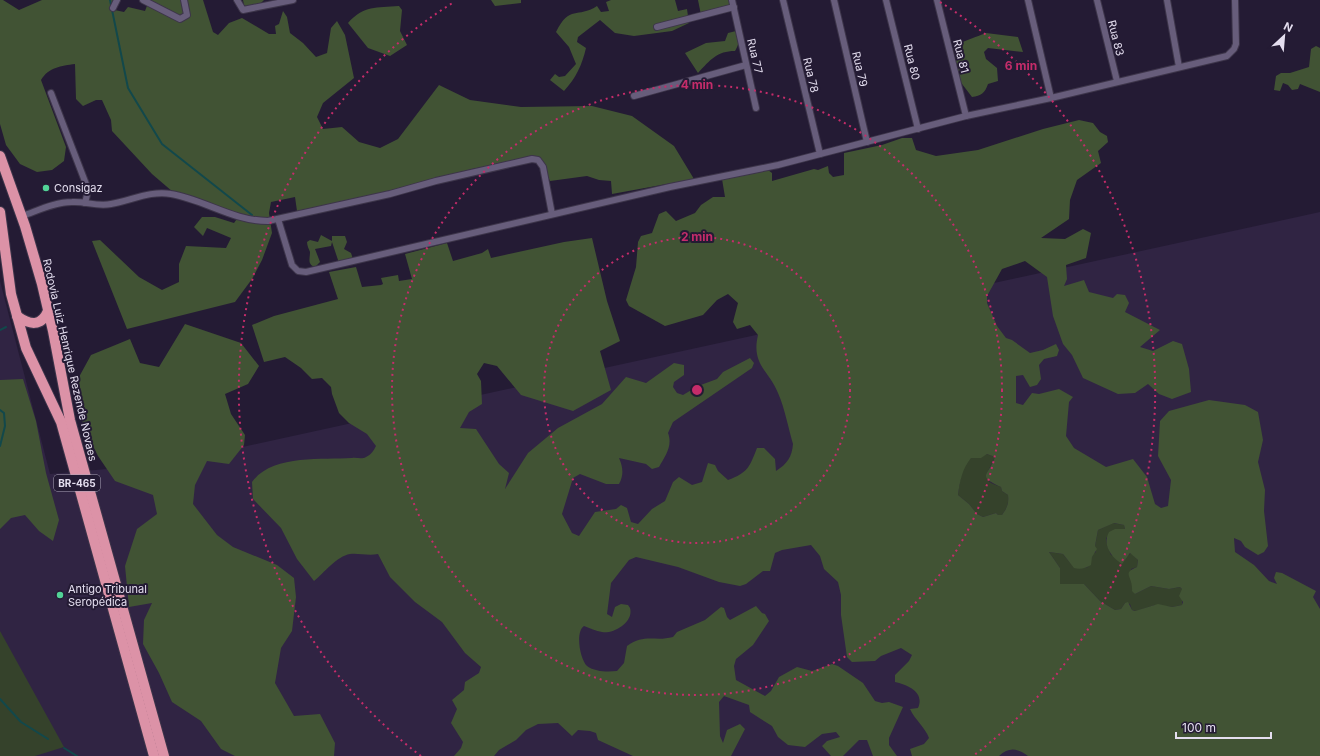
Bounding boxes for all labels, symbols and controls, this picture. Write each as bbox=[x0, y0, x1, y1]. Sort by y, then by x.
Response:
north arrow bbox=[1264, 16, 1304, 56]
street label: Rua 83 bbox=[1105, 19, 1127, 58]
text: N bbox=[1282, 19, 1295, 35]
street label: Rua 77 bbox=[744, 37, 766, 75]
street label: Rua 81 bbox=[950, 38, 972, 74]
street label: Rua 80 bbox=[901, 43, 923, 82]
street label: Rua 79 bbox=[849, 50, 871, 88]
street label: Rua 78 bbox=[800, 56, 822, 94]
text: 6 min bbox=[1005, 58, 1037, 73]
text: 4 min bbox=[681, 77, 713, 92]
place label: Consigaz bbox=[54, 181, 103, 195]
marker: Consigaz bbox=[41, 183, 51, 193]
text: 2 min bbox=[681, 229, 713, 244]
street label: Rodovia Luiz Henrique Rezende Novaes bbox=[40, 257, 100, 463]
centre of rings bbox=[690, 383, 704, 397]
road number: BR-465 bbox=[54, 475, 100, 491]
place label: Antigo Tribunal Seropédica bbox=[68, 582, 147, 609]
marker: Antigo Tribunal Seropédica bbox=[55, 590, 65, 600]
scale bar bbox=[1176, 714, 1271, 740]
text: 100 m bbox=[1182, 720, 1216, 735]

